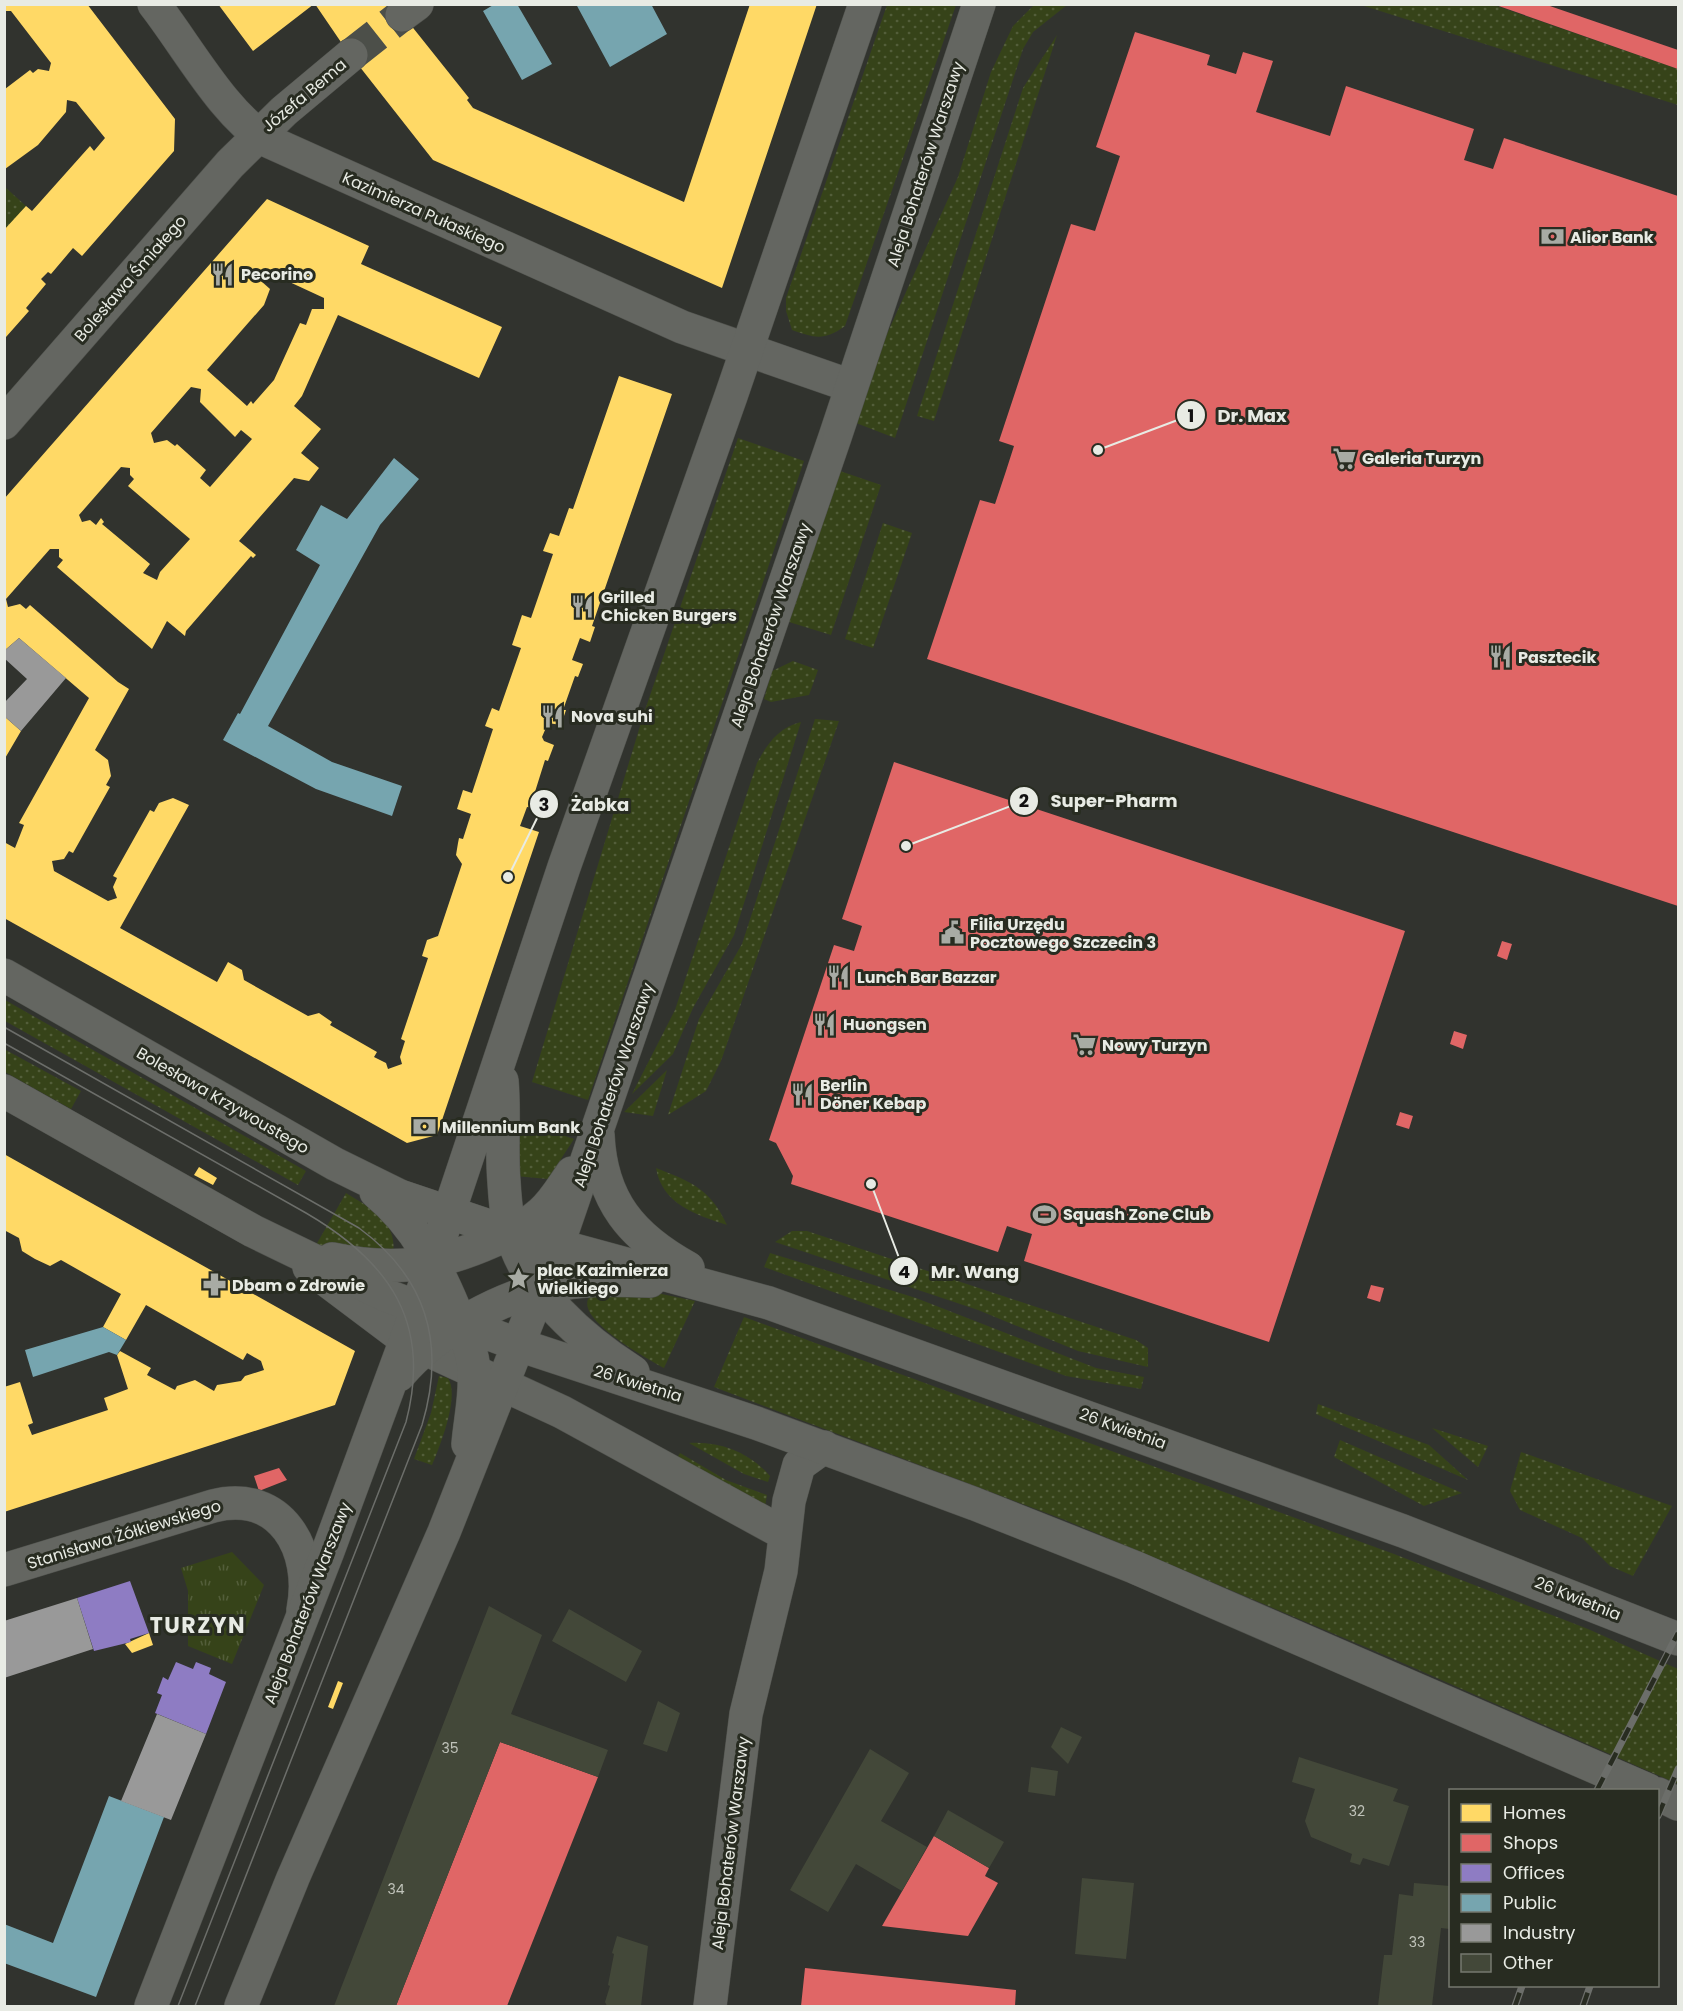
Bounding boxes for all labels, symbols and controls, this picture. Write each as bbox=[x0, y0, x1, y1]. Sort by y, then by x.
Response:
street label: Józefa Bema bbox=[257, 53, 351, 137]
street label: Aleja Bohaterów Warszawy bbox=[881, 58, 970, 270]
street label: Kazimierza Pułaskiego bbox=[339, 166, 509, 259]
street label: Bolesława Śmiałego bbox=[69, 210, 192, 347]
bank icon: Alior Bank bbox=[1539, 224, 1565, 250]
place label: Alior Bank bbox=[1570, 226, 1654, 249]
restaurant icon: Pecorino bbox=[210, 261, 236, 287]
place label: Pecorino bbox=[241, 263, 313, 286]
callout: Dr. Max bbox=[1176, 397, 1299, 433]
text: 1 bbox=[1188, 403, 1194, 428]
text: Dr. Max bbox=[1217, 403, 1287, 428]
supermarket icon: Galeria Turzyn bbox=[1331, 445, 1357, 471]
place label: Galeria Turzyn bbox=[1362, 447, 1481, 470]
street label: Aleja Bohaterów Warszawy bbox=[725, 520, 816, 731]
place label: Grilled Chicken Burgers bbox=[601, 586, 737, 627]
restaurant icon: Grilled Chicken Burgers bbox=[570, 593, 596, 619]
restaurant icon: Pasztecik bbox=[1487, 644, 1513, 670]
place label: Pasztecik bbox=[1518, 646, 1596, 669]
restaurant icon: Nova suhi bbox=[540, 703, 566, 729]
place label: Nova suhi bbox=[571, 705, 653, 728]
callout: Super-Pharm bbox=[1009, 783, 1190, 819]
callout: Żabka bbox=[529, 786, 641, 822]
text: 2 bbox=[1019, 788, 1029, 813]
text: Super-Pharm bbox=[1050, 788, 1178, 813]
text: 3 bbox=[539, 792, 549, 817]
text: Żabka bbox=[571, 792, 629, 817]
place label: Filia Urzędu Pocztowego Szczecin 3 bbox=[970, 913, 1156, 954]
public building icon: Filia Urzędu Pocztowego Szczecin 3 bbox=[939, 920, 965, 946]
restaurant icon: Lunch Bar Bazzar bbox=[826, 964, 852, 990]
place label: Lunch Bar Bazzar bbox=[857, 966, 997, 989]
street label: Aleja Bohaterów Warszawy bbox=[568, 980, 659, 1191]
restaurant icon: Huongsen bbox=[812, 1011, 838, 1037]
place label: Huongsen bbox=[843, 1013, 927, 1036]
supermarket icon: Nowy Turzyn bbox=[1071, 1032, 1097, 1058]
place label: Nowy Turzyn bbox=[1102, 1034, 1208, 1057]
street label: Bolesława Krzywoustego bbox=[132, 1042, 313, 1159]
place label: Berlin Döner Kebap bbox=[820, 1074, 926, 1115]
restaurant icon: Berlin Döner Kebap bbox=[789, 1081, 815, 1107]
bank icon: Millennium Bank bbox=[411, 1114, 437, 1140]
place label: Millennium Bank bbox=[442, 1116, 580, 1139]
sports icon: Squash Zone Club bbox=[1032, 1201, 1058, 1227]
place label: Squash Zone Club bbox=[1063, 1203, 1211, 1226]
callout: Mr. Wang bbox=[889, 1253, 1031, 1289]
place label: plac Kazimierza Wielkiego bbox=[537, 1259, 668, 1300]
text: 4 bbox=[898, 1259, 910, 1284]
text: Mr. Wang bbox=[931, 1259, 1019, 1284]
place icon: plac Kazimierza Wielkiego bbox=[506, 1266, 532, 1292]
pharmacy icon: Dbam o Zdrowie bbox=[201, 1272, 227, 1298]
place label: Dbam o Zdrowie bbox=[232, 1274, 365, 1297]
street label: 26 Kwietnia bbox=[591, 1359, 685, 1408]
street label: 26 Kwietnia bbox=[1076, 1402, 1170, 1455]
street label: Stanisława Żółkiewskiego bbox=[25, 1494, 224, 1575]
street label: Aleja Bohaterów Warszawy bbox=[258, 1499, 357, 1708]
street label: 26 Kwietnia bbox=[1531, 1571, 1624, 1626]
district label: TURZYN bbox=[150, 1610, 246, 1641]
street label: Aleja Bohaterów Warszawy bbox=[706, 1735, 755, 1951]
house number: 35 bbox=[441, 1738, 459, 1758]
legend bbox=[1449, 1789, 1659, 1987]
text: Homes bbox=[1503, 1800, 1566, 1825]
house number: 32 bbox=[1349, 1801, 1365, 1821]
text: Shops bbox=[1503, 1830, 1558, 1855]
text: Offices bbox=[1503, 1860, 1565, 1885]
house number: 34 bbox=[387, 1879, 405, 1899]
text: Public bbox=[1503, 1890, 1557, 1915]
text: Industry bbox=[1503, 1920, 1575, 1945]
house number: 33 bbox=[1409, 1932, 1425, 1952]
text: Other bbox=[1503, 1950, 1553, 1975]

